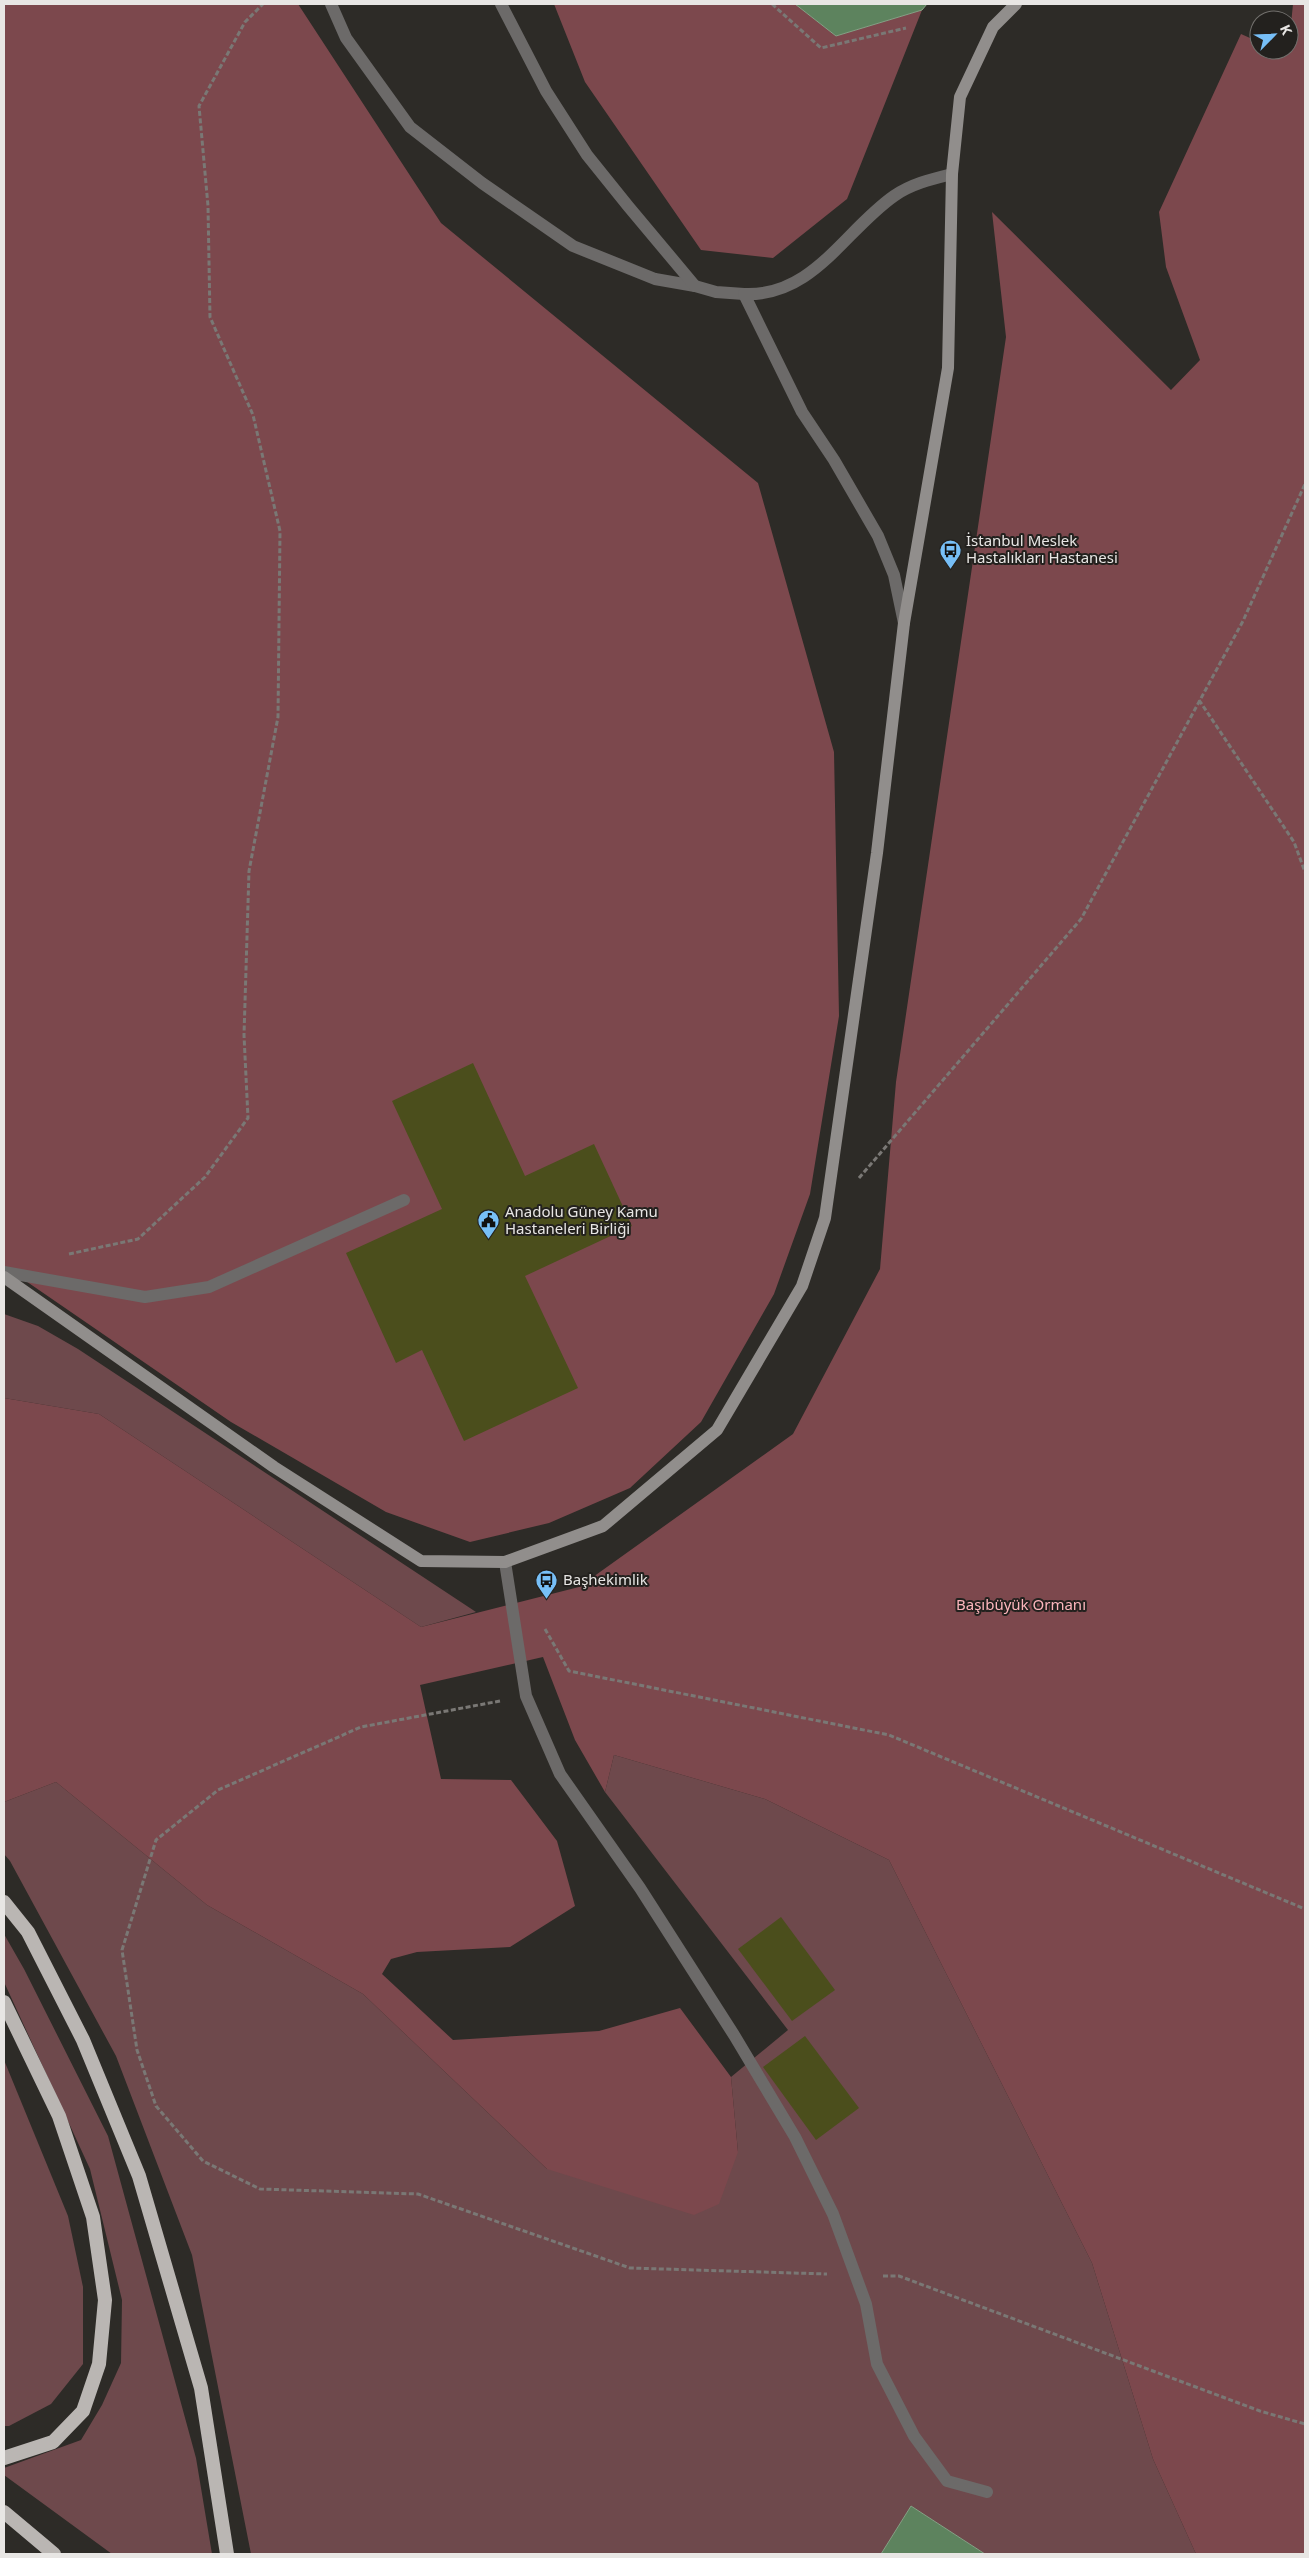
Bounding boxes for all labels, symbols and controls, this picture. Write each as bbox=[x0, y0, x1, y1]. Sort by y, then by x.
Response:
north arrow bbox=[1249, 10, 1299, 60]
text: K bbox=[1276, 21, 1297, 38]
place label: İstanbul Meslek Hastalıkları Hastanesi bbox=[966, 530, 1118, 567]
bus stop icon: İstanbul Meslek Hastalıkları Hastanesi bbox=[938, 538, 962, 569]
place label: Anadolu Güney Kamu Hastaneleri Birliği bbox=[505, 1201, 658, 1238]
public building icon: Anadolu Güney Kamu Hastaneleri Birliği bbox=[477, 1209, 501, 1240]
bus stop icon: Başhekimlik bbox=[535, 1568, 559, 1599]
place label: Başhekimlik bbox=[563, 1569, 648, 1589]
park label: Başıbüyük Ormanı bbox=[956, 1594, 1086, 1614]

